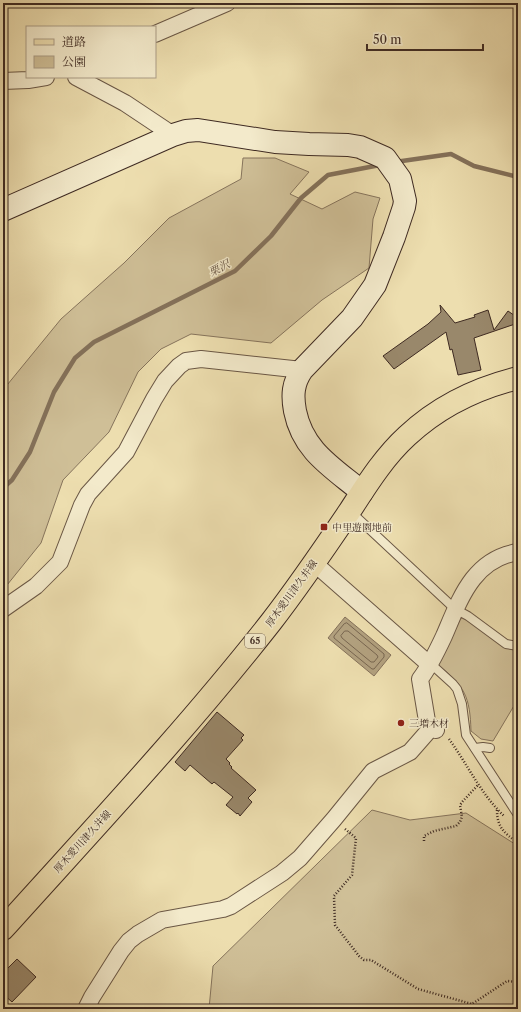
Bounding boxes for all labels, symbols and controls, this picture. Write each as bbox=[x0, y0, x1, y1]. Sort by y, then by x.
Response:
legend bbox=[26, 26, 156, 78]
scale bar bbox=[367, 26, 483, 52]
text: 50 m bbox=[373, 32, 402, 47]
text: 道路 bbox=[62, 34, 86, 49]
text: 公園 bbox=[62, 54, 86, 69]
water label: 栗沢 bbox=[206, 256, 234, 279]
place label: 中里遊園地前 bbox=[332, 521, 392, 534]
marker: 中里遊園地前 bbox=[319, 522, 329, 532]
street label: 厚木愛川津久井線 bbox=[263, 557, 320, 629]
road number: 65 bbox=[245, 634, 265, 648]
place label: 三増木材 bbox=[409, 717, 449, 730]
marker: 三増木材 bbox=[396, 718, 406, 728]
street label: 厚木愛川津久井線 bbox=[51, 807, 114, 875]

